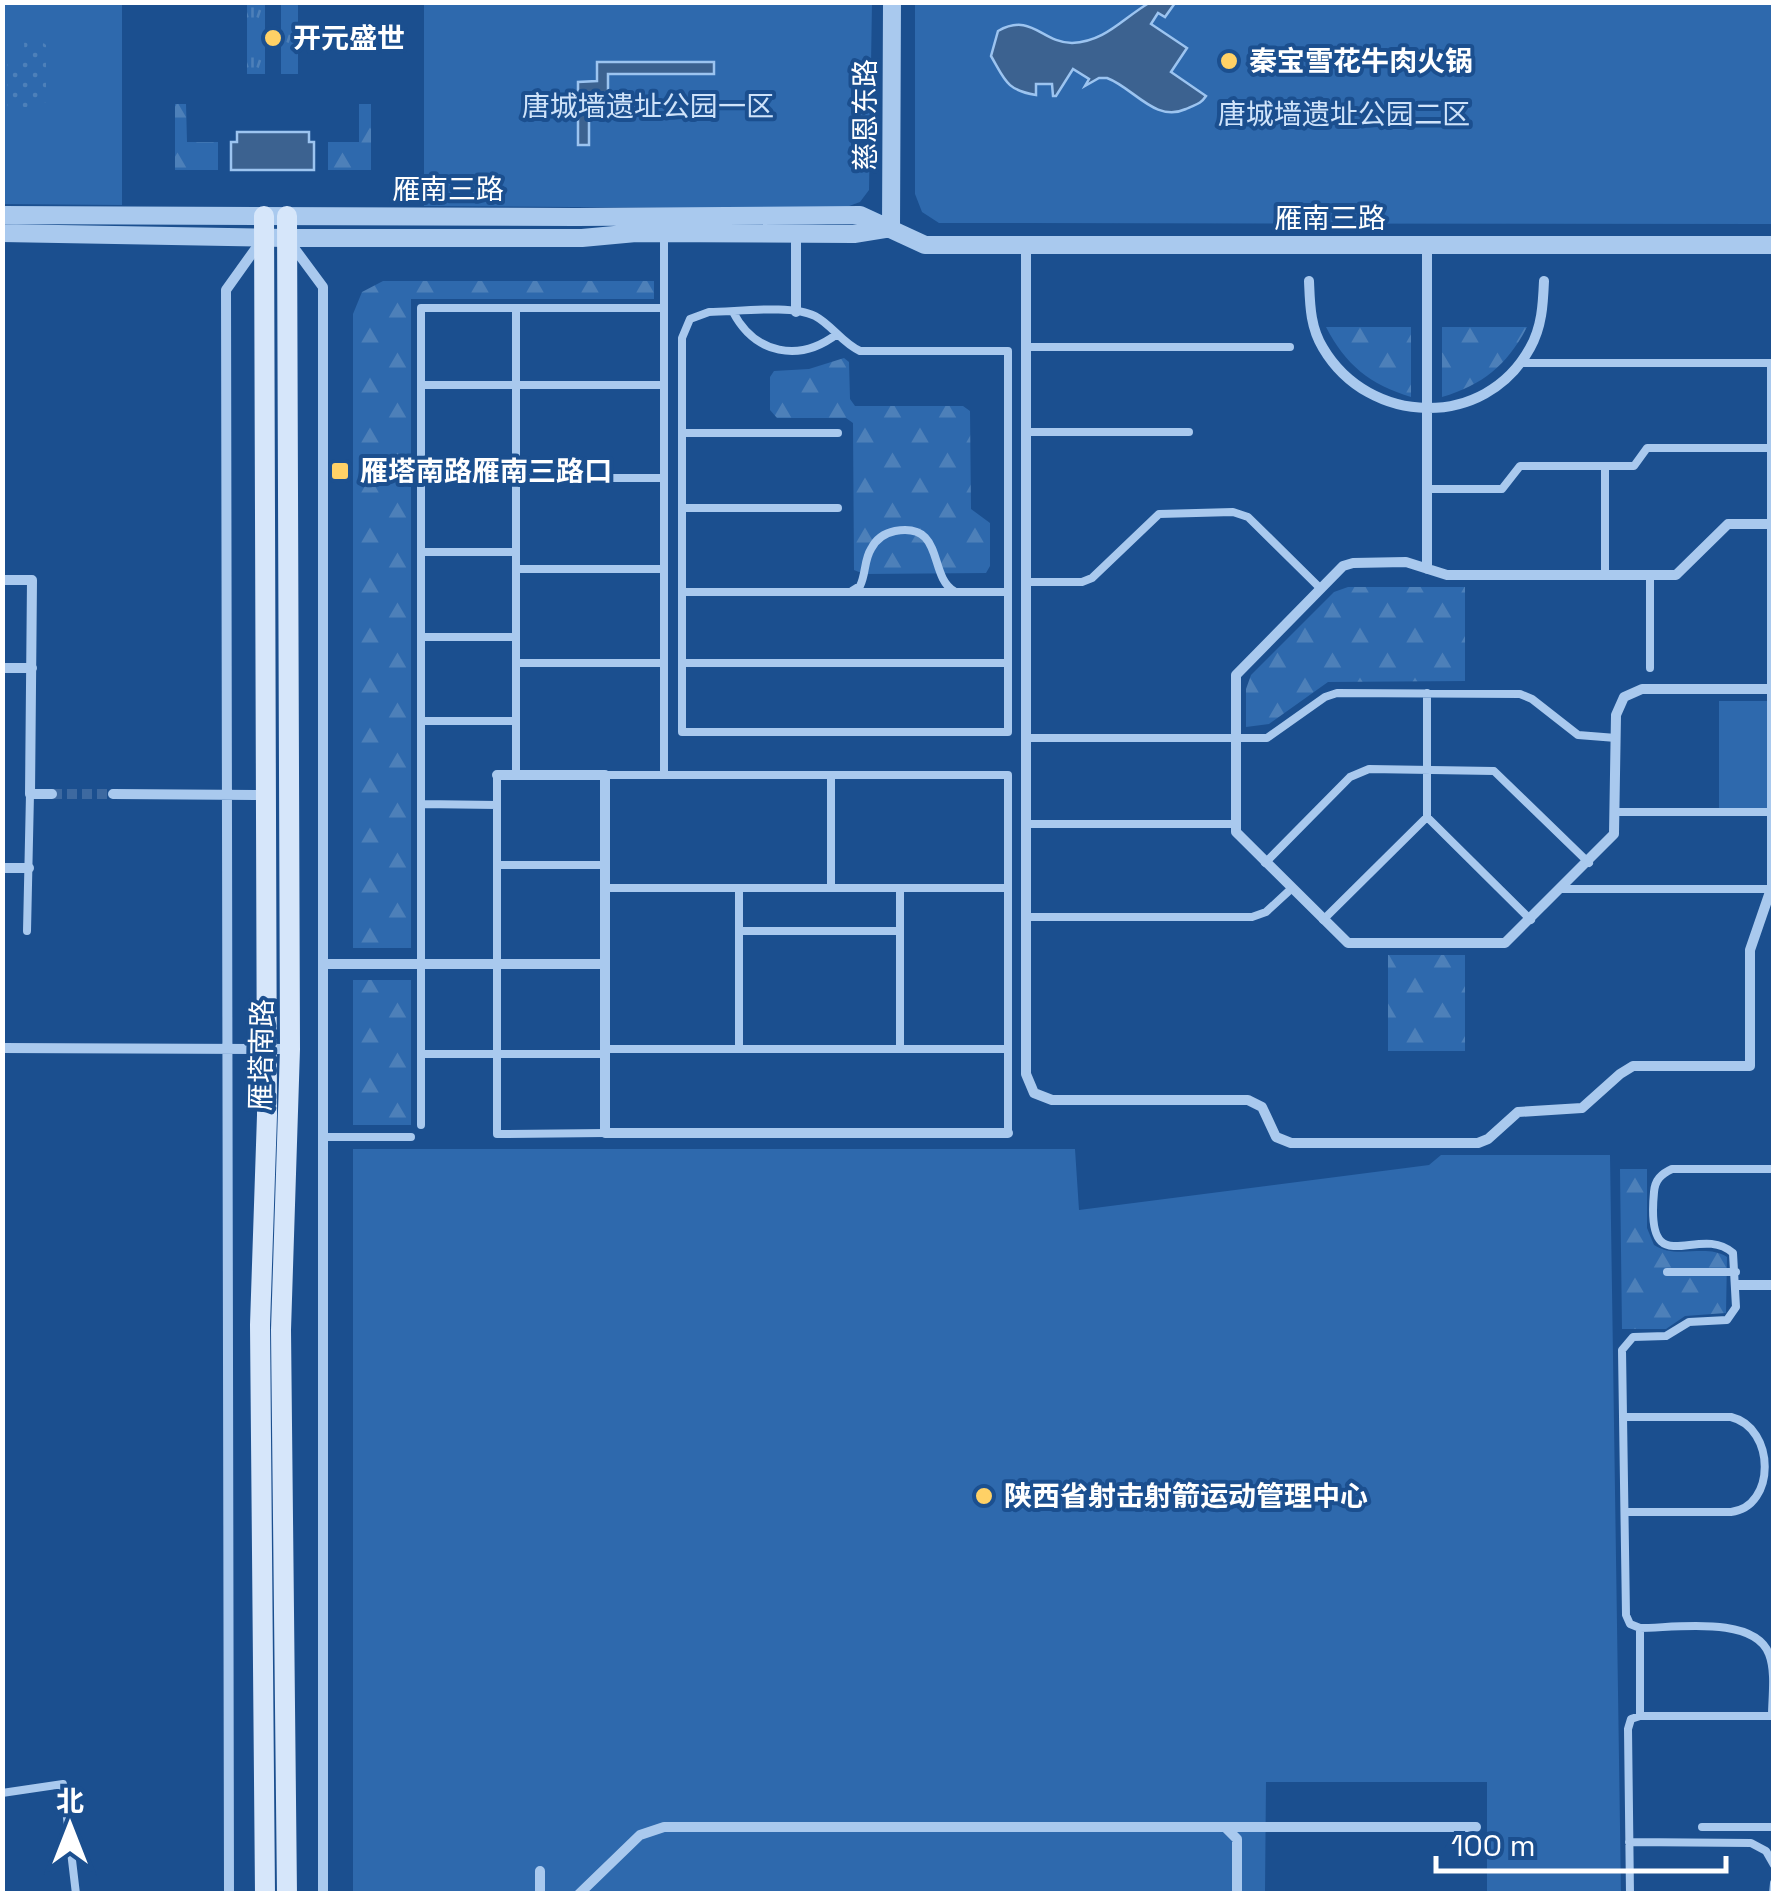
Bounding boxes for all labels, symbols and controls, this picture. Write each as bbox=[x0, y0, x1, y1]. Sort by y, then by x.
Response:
place label: 开元盛世 bbox=[293, 20, 405, 56]
marker: 开元盛世 bbox=[262, 27, 284, 49]
place label: 秦宝雪花牛肉火锅 bbox=[1249, 43, 1473, 79]
marker: 秦宝雪花牛肉火锅 bbox=[1218, 50, 1240, 72]
street label: 慈恩东路 bbox=[847, 59, 883, 171]
park label: 唐城墙遗址公园一区 bbox=[522, 88, 774, 124]
park label: 唐城墙遗址公园二区 bbox=[1218, 96, 1470, 132]
street label: 雁南三路 bbox=[392, 171, 504, 207]
street label: 雁南三路 bbox=[1274, 200, 1386, 236]
place label: 雁塔南路雁南三路口 bbox=[360, 453, 612, 489]
marker: 雁塔南路雁南三路口 bbox=[329, 460, 351, 482]
street label: 雁塔南路 bbox=[242, 999, 280, 1111]
place label: 陕西省射击射箭运动管理中心 bbox=[1004, 1478, 1368, 1514]
marker: 陕西省射击射箭运动管理中心 bbox=[973, 1485, 995, 1507]
north arrow bbox=[20, 1776, 120, 1876]
text: 北 bbox=[56, 1783, 84, 1819]
scale bar bbox=[1436, 1811, 1726, 1873]
text: 100 m bbox=[1451, 1826, 1536, 1865]

